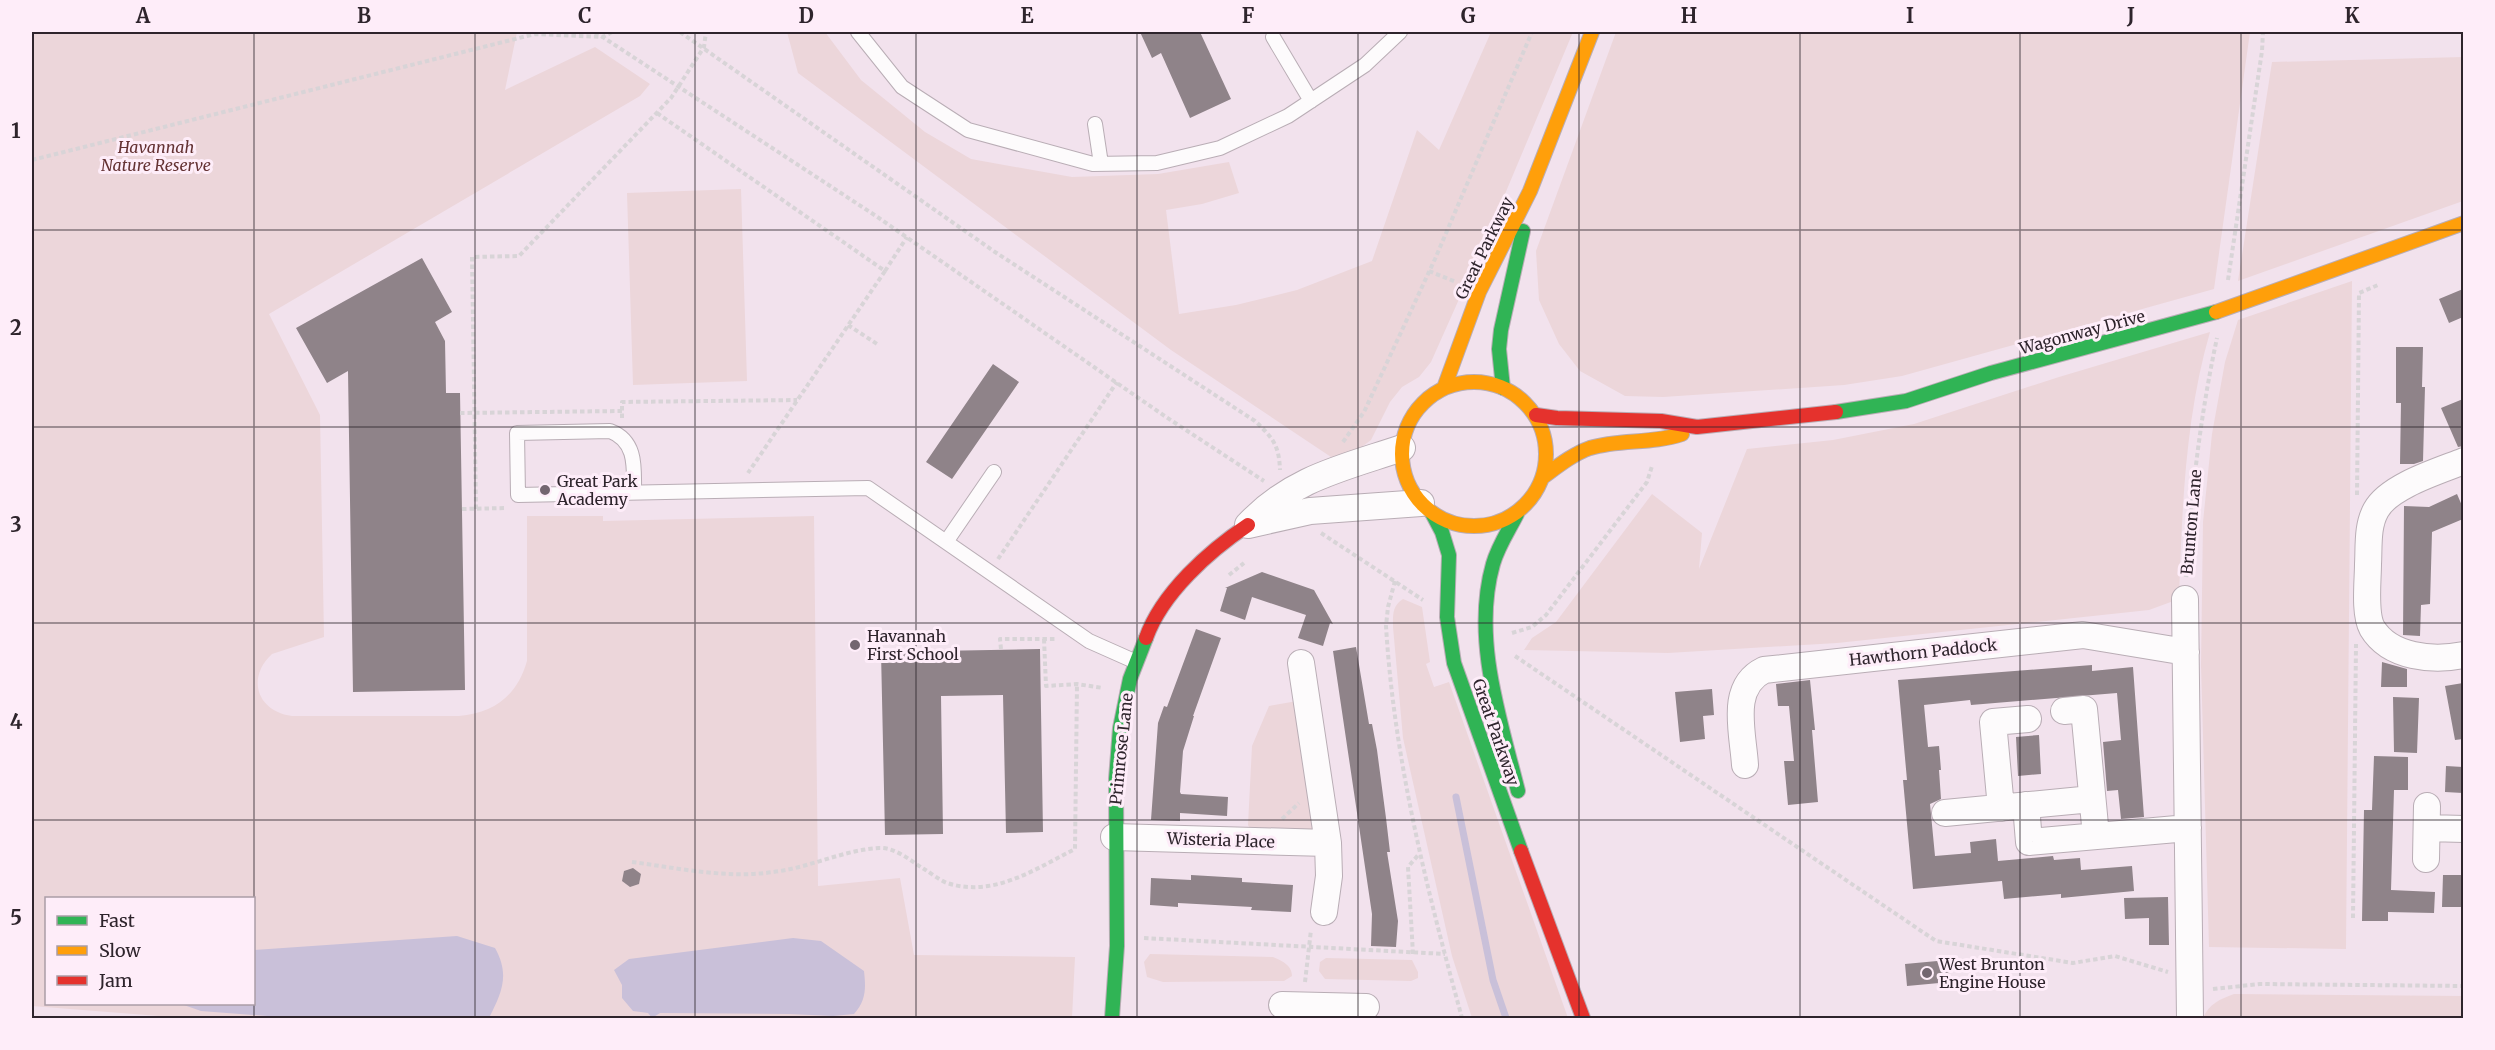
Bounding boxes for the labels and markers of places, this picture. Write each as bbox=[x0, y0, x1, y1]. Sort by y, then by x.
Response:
place label: Great Park Academy bbox=[556, 471, 638, 509]
marker: Great Park Academy bbox=[538, 483, 552, 497]
place label: Havannah First School bbox=[867, 626, 959, 664]
marker: Havannah First School bbox=[848, 638, 862, 652]
place label: West Brunton Engine House bbox=[1938, 954, 2046, 992]
marker: West Brunton Engine House bbox=[1920, 966, 1934, 980]

